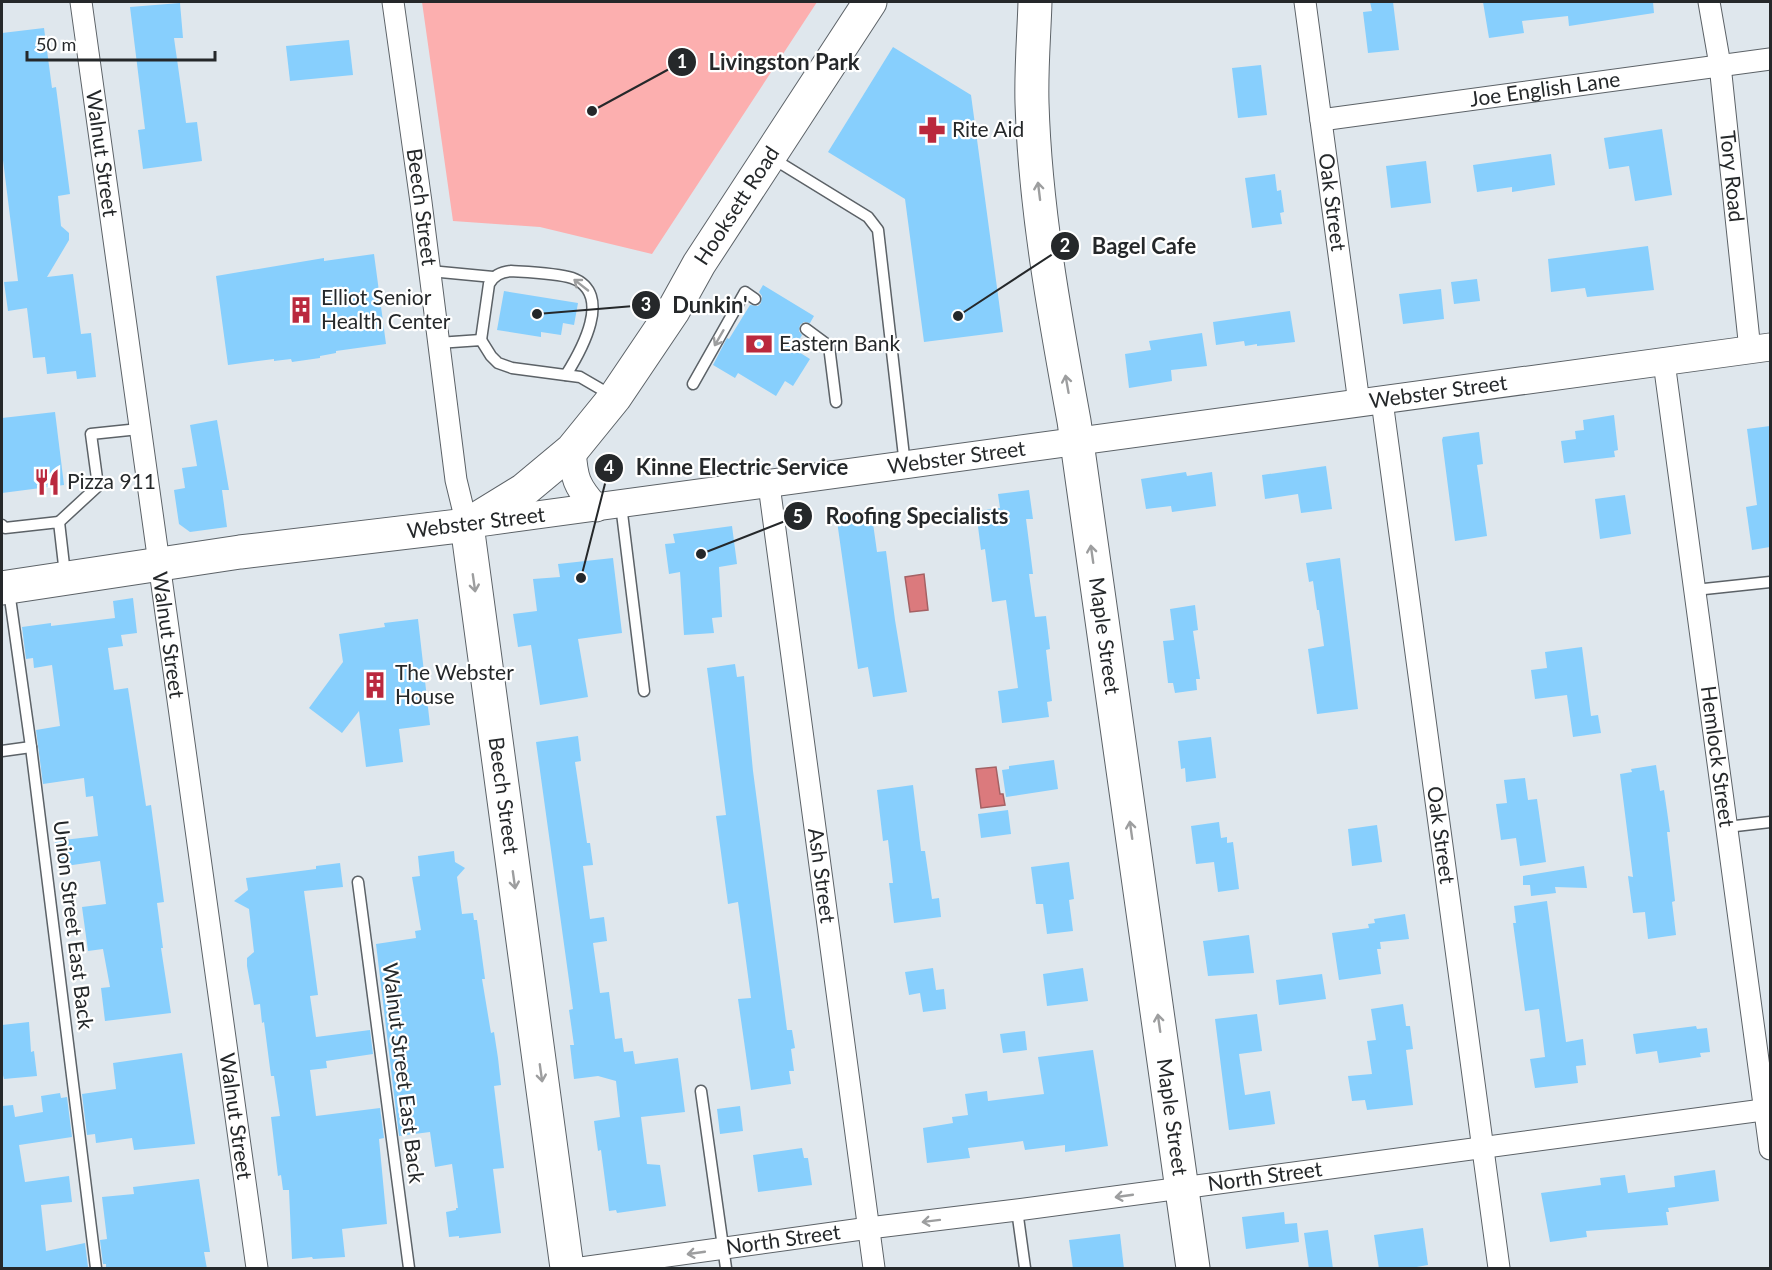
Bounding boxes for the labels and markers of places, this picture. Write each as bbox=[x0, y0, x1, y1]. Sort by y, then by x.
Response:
callout: Livingston Park bbox=[667, 42, 871, 82]
pharmacy icon: Rite Aid bbox=[917, 115, 947, 145]
place label: Rite Aid bbox=[952, 116, 1024, 141]
callout: Bagel Cafe bbox=[1050, 226, 1209, 266]
place label: Elliot Senior Health Center bbox=[321, 284, 451, 333]
callout: Dunkin' bbox=[631, 285, 760, 325]
building icon: Elliot Senior Health Center bbox=[286, 295, 316, 325]
bank icon: Eastern Bank bbox=[744, 329, 774, 359]
place label: Eastern Bank bbox=[779, 330, 900, 355]
callout: Kinne Electric Service bbox=[594, 448, 860, 488]
restaurant icon: Pizza 911 bbox=[32, 467, 62, 497]
place label: Pizza 911 bbox=[67, 468, 156, 493]
callout: Roofing Specialists bbox=[783, 496, 1020, 536]
place label: The Webster House bbox=[395, 659, 514, 708]
building icon: The Webster House bbox=[360, 670, 390, 700]

